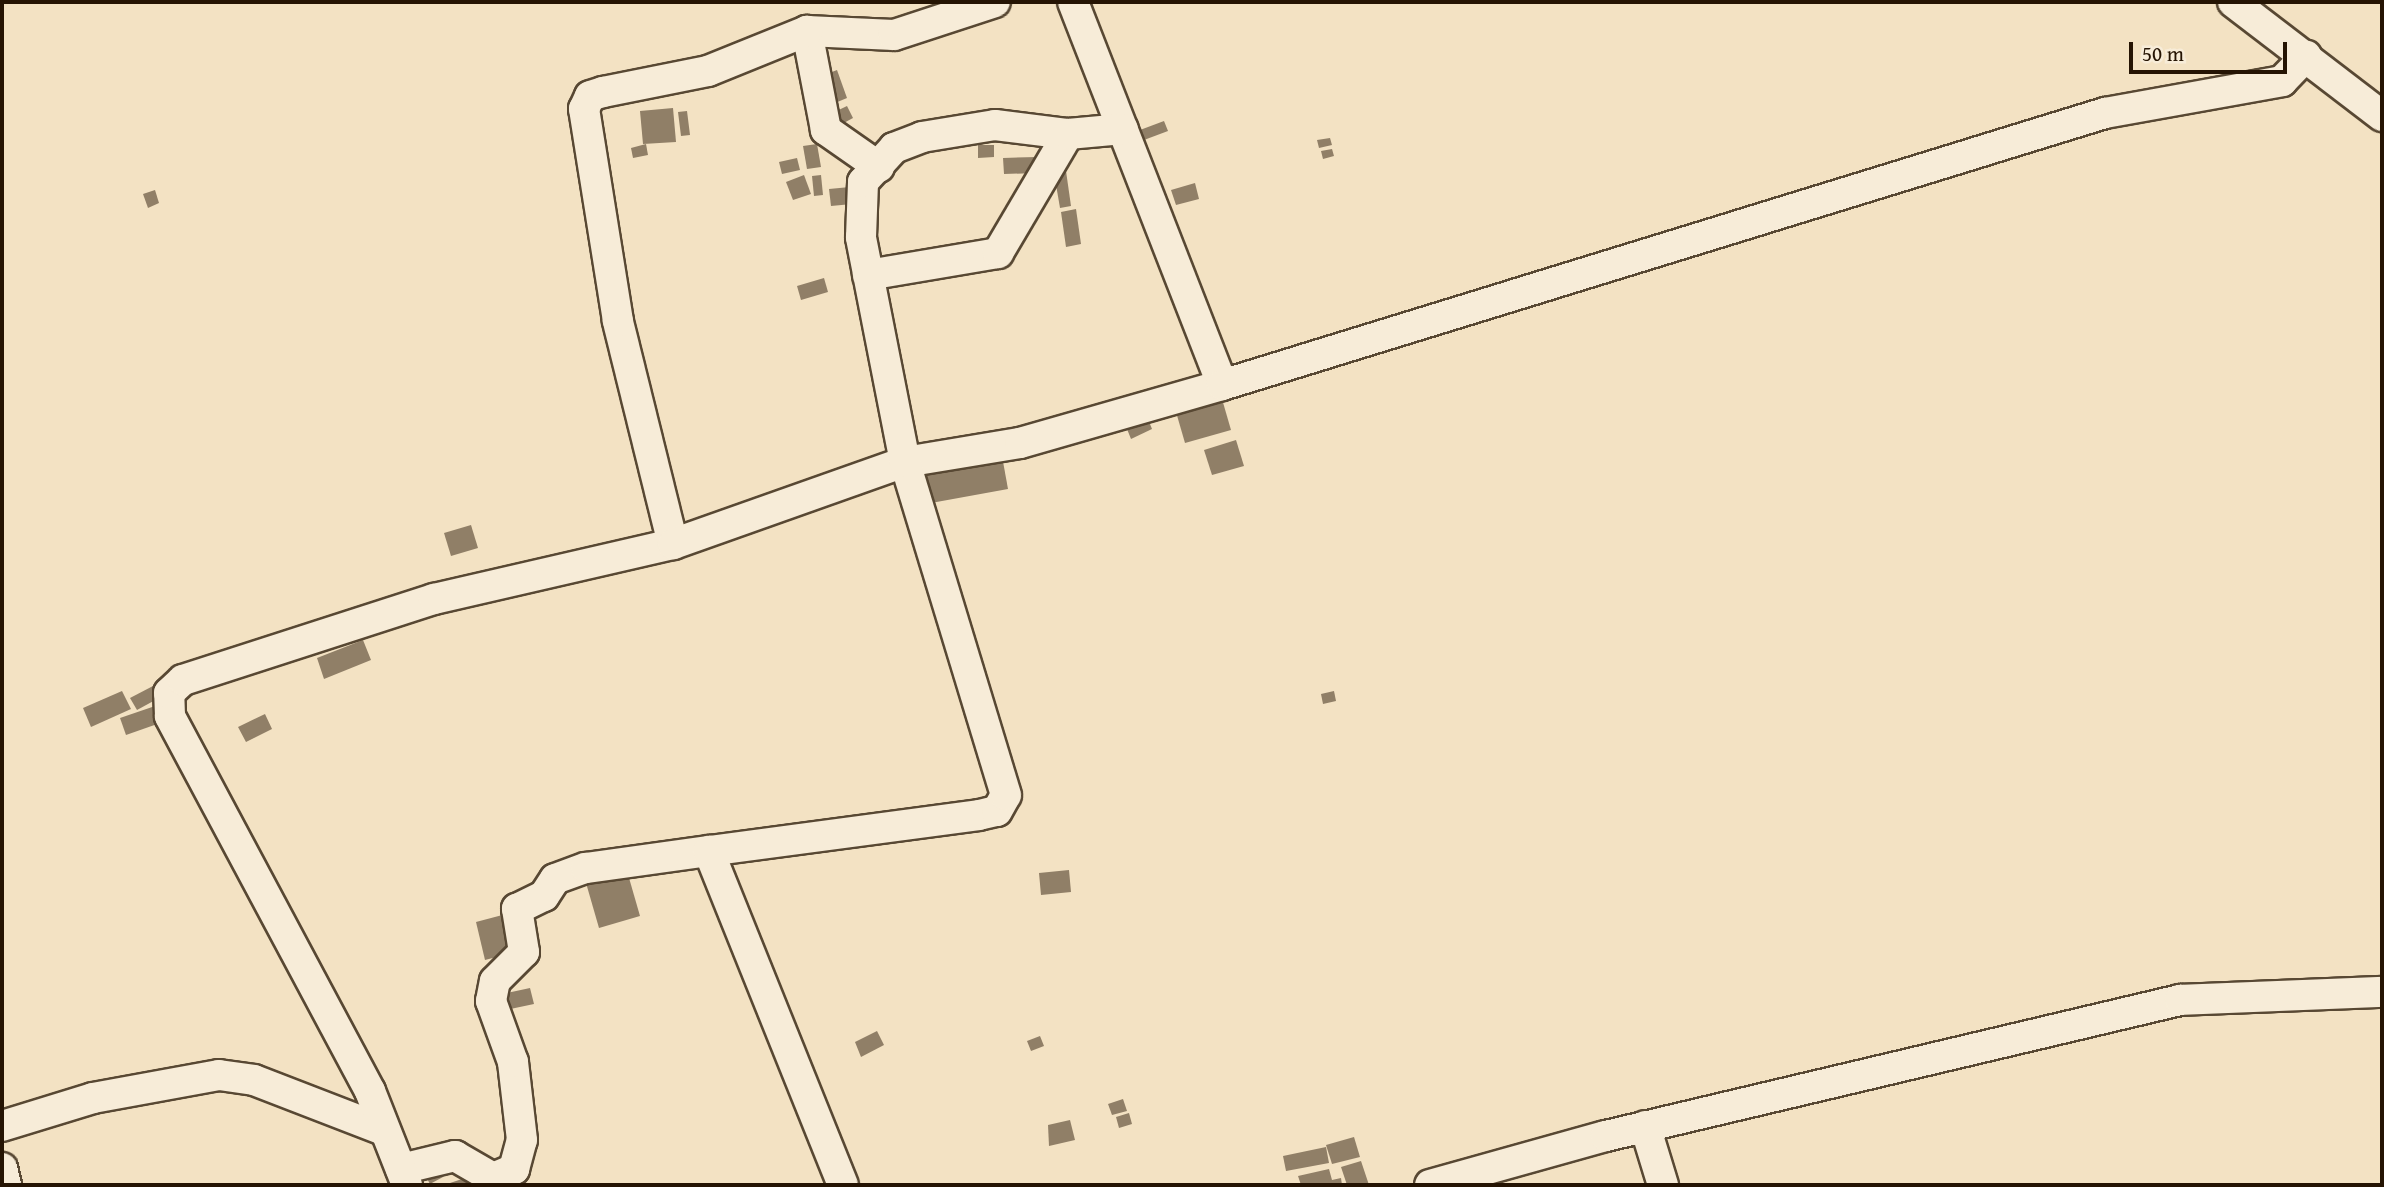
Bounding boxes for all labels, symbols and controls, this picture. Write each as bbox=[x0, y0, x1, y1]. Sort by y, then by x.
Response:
scale bar bbox=[2132, 28, 2290, 72]
text: 50 m bbox=[2142, 38, 2184, 69]

